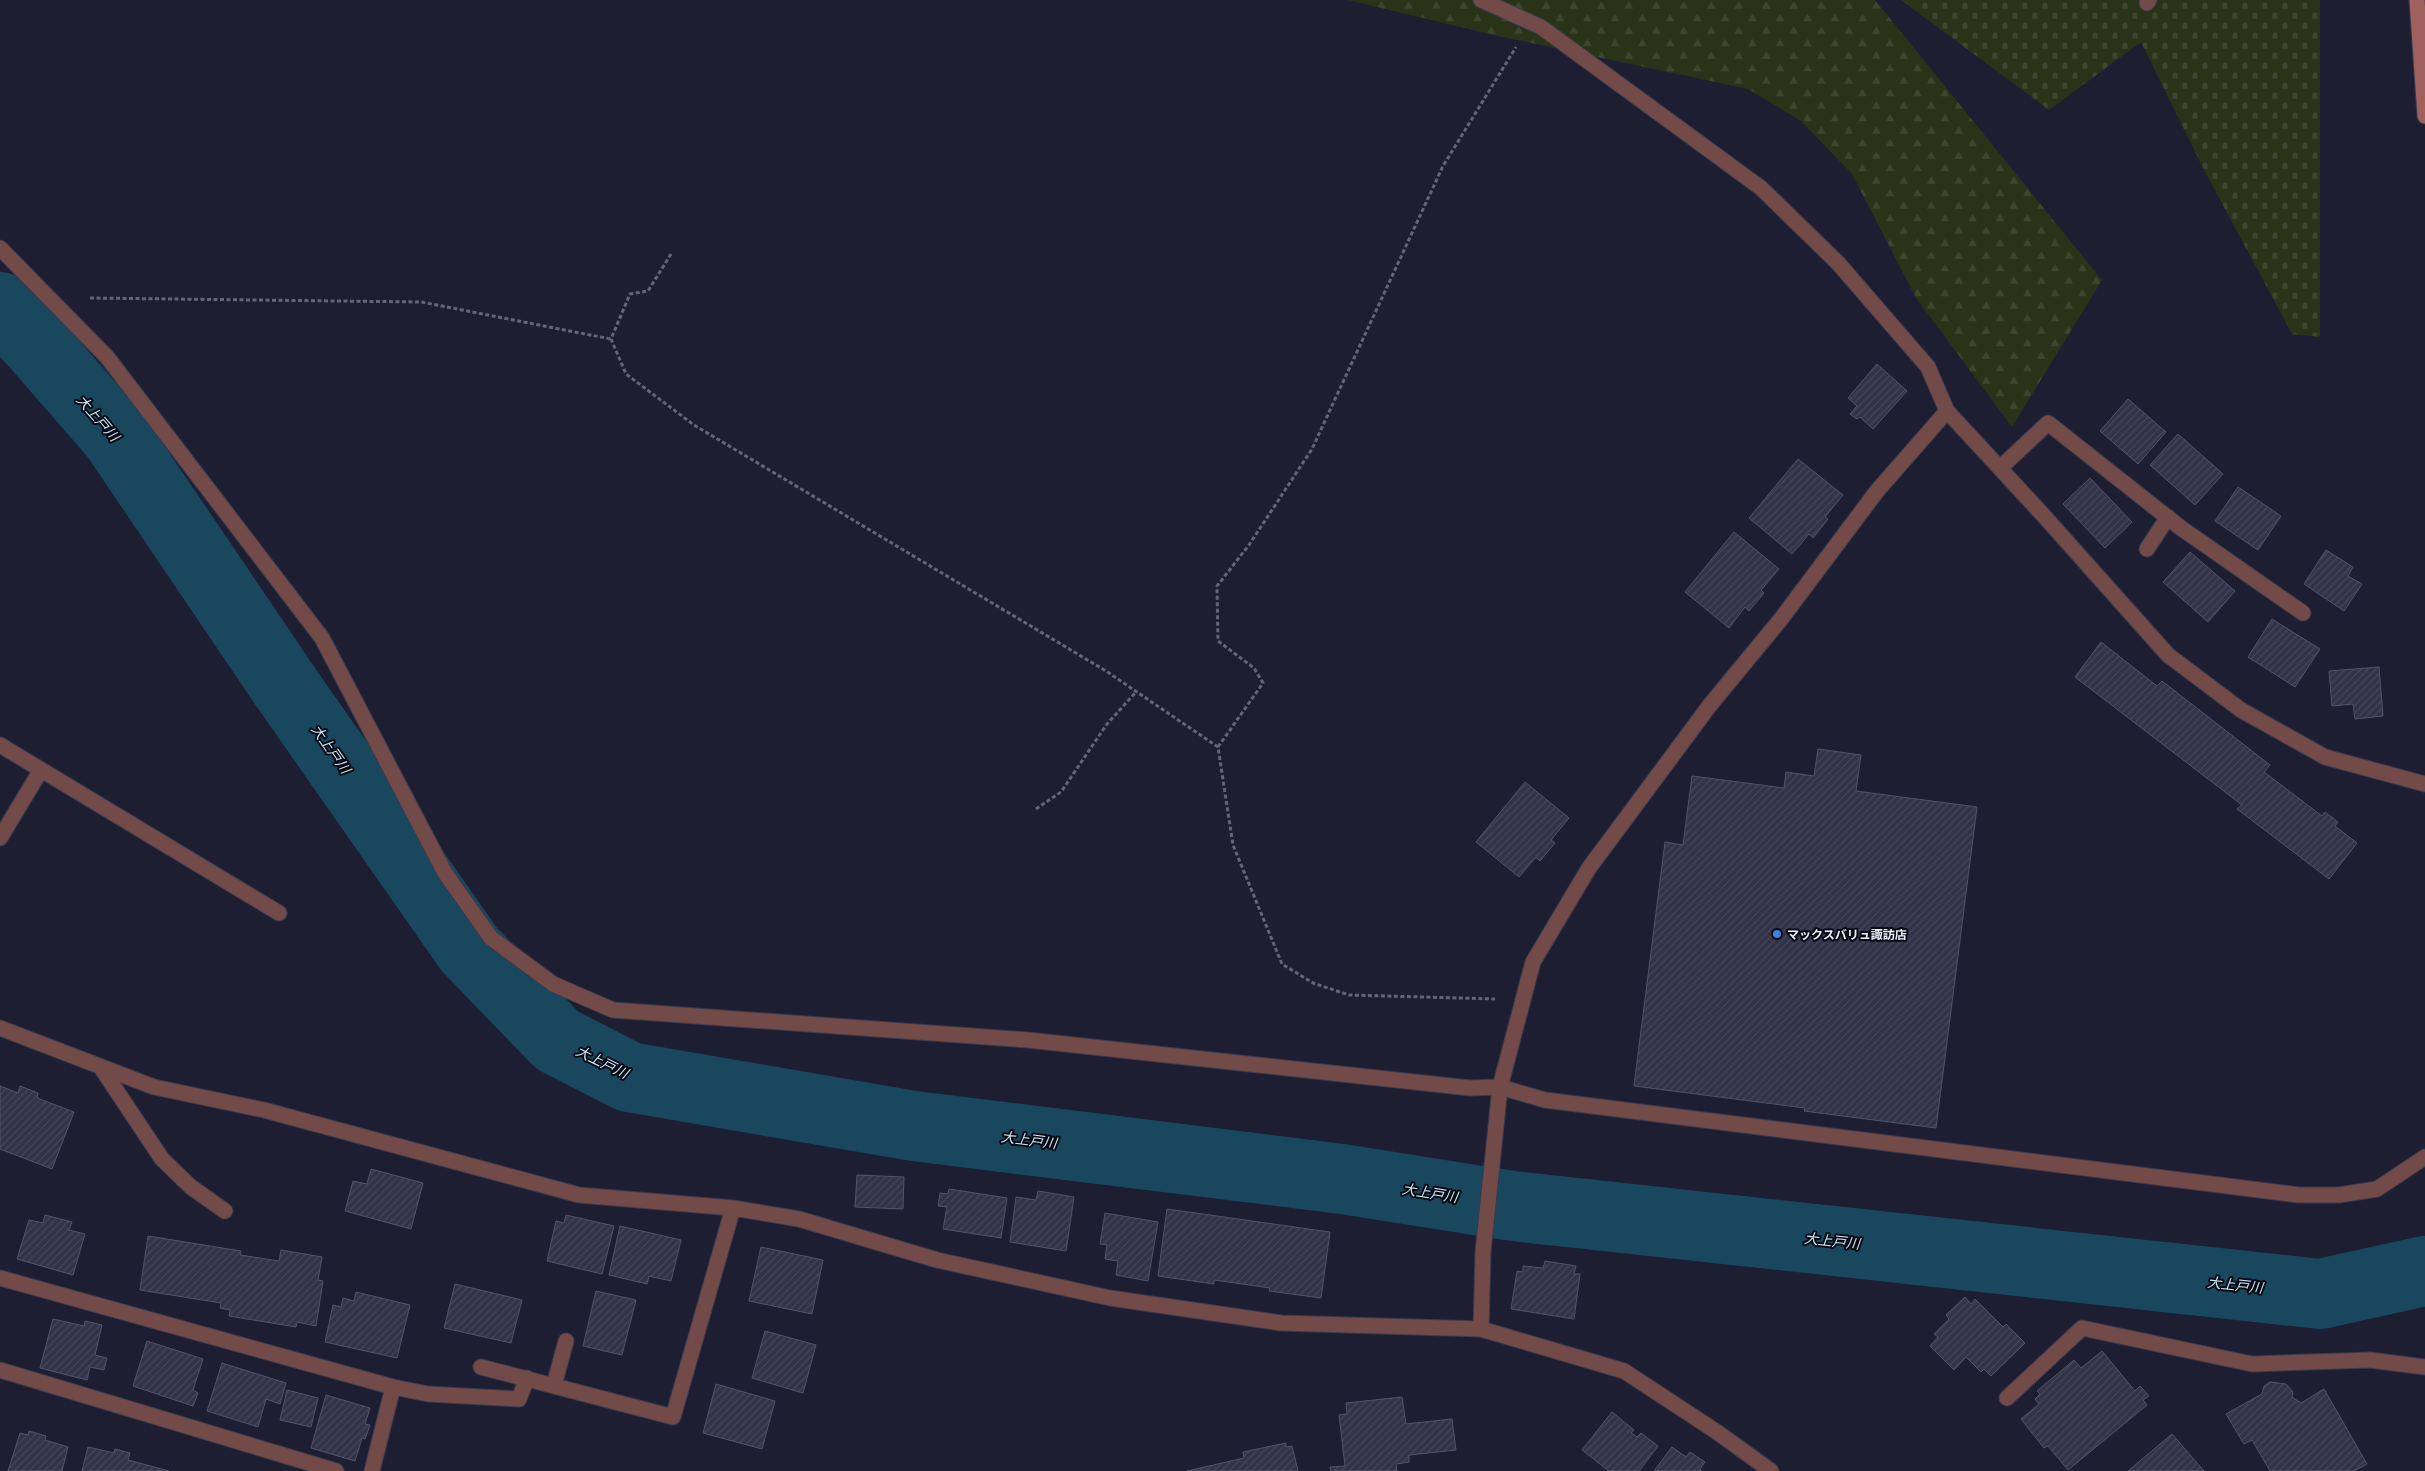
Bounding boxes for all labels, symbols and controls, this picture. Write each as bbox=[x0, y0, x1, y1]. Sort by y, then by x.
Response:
water label: 大上戸川 bbox=[73, 391, 124, 447]
water label: 大上戸川 bbox=[308, 721, 356, 779]
place label: マックスバリュ諏訪店 bbox=[1787, 927, 1907, 942]
marker: マックスバリュ諏訪店 bbox=[1771, 928, 1783, 940]
water label: 大上戸川 bbox=[573, 1042, 633, 1083]
water label: 大上戸川 bbox=[1000, 1128, 1060, 1153]
water label: 大上戸川 bbox=[1401, 1180, 1461, 1207]
water label: 大上戸川 bbox=[1803, 1229, 1863, 1253]
water label: 大上戸川 bbox=[2206, 1273, 2266, 1297]

